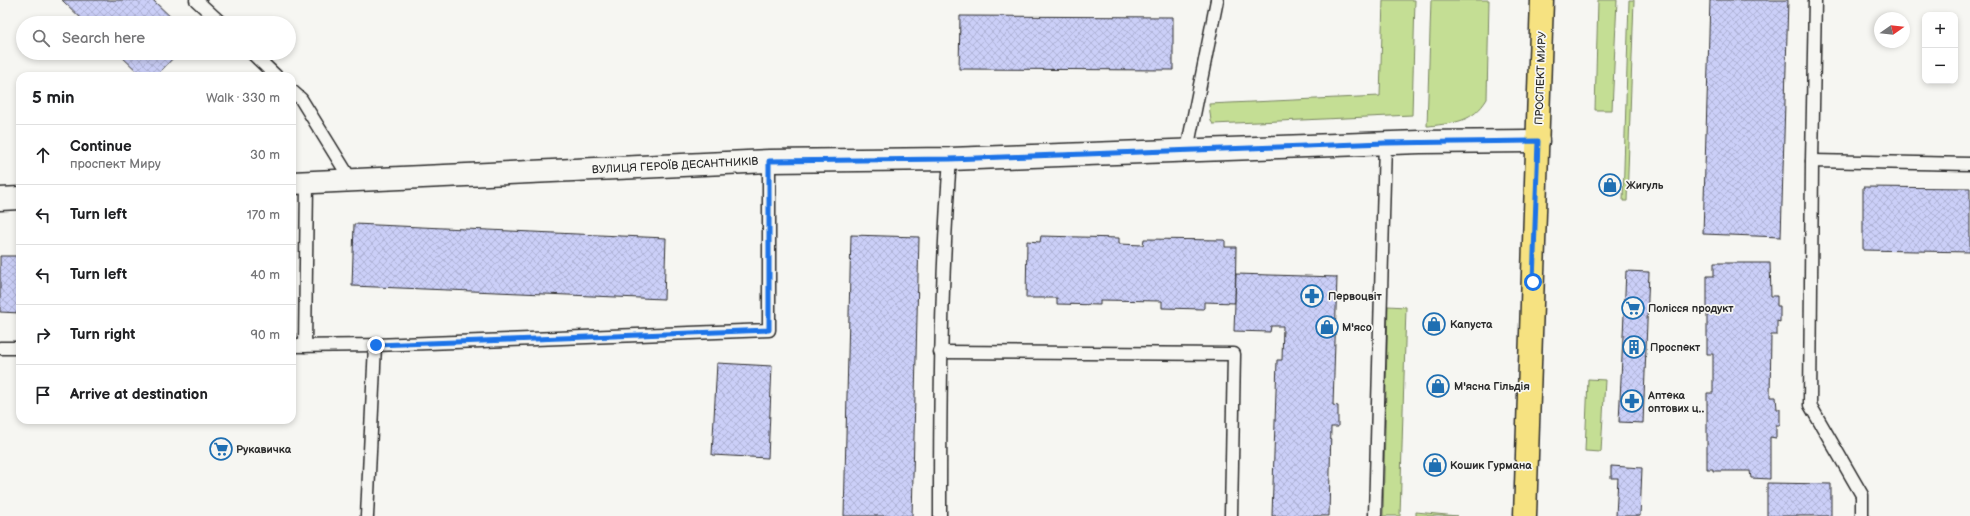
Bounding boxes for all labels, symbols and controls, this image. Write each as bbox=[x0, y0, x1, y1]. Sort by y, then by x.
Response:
north arrow bbox=[1874, 12, 1910, 48]
map controls bbox=[1922, 12, 1958, 84]
button: + bbox=[1922, 12, 1958, 48]
search box bbox=[16, 16, 296, 60]
icon: search bbox=[30, 27, 52, 49]
text: Search here bbox=[62, 29, 145, 48]
street label: ПРОСПЕКТ МИРУ bbox=[1532, 31, 1549, 125]
button: − bbox=[1922, 48, 1958, 84]
text: 5 min bbox=[32, 88, 75, 108]
text: Walk · 330 m bbox=[206, 90, 280, 106]
text: Continue bbox=[70, 137, 132, 156]
icon: ahead bbox=[32, 144, 54, 166]
text: 30 m bbox=[250, 147, 280, 163]
street label: ВУЛИЦЯ ГЕРОЇВ ДЕСАНТНИКІВ bbox=[591, 154, 759, 176]
text: проспект Миру bbox=[70, 156, 161, 172]
shop icon: Жигуль bbox=[1597, 172, 1623, 198]
place label: Жигуль bbox=[1626, 179, 1664, 192]
icon: left bbox=[32, 204, 54, 226]
text: Turn left bbox=[70, 205, 127, 224]
text: 170 m bbox=[247, 207, 280, 223]
icon: left bbox=[32, 264, 54, 286]
text: Turn left bbox=[70, 265, 127, 284]
text: 40 m bbox=[250, 267, 280, 283]
route start bbox=[1524, 273, 1542, 291]
pharmacy icon: Первоцвіт bbox=[1299, 283, 1325, 309]
place label: Первоцвіт bbox=[1328, 290, 1382, 303]
supermarket icon: Полісся продукт bbox=[1620, 295, 1646, 321]
place label: Полісся продукт bbox=[1648, 302, 1734, 315]
shop icon: Капуста bbox=[1421, 311, 1447, 337]
shop icon: М'ясо bbox=[1314, 314, 1340, 340]
place label: Капуста bbox=[1450, 318, 1493, 331]
place label: М'ясо bbox=[1342, 321, 1372, 334]
icon: right bbox=[32, 324, 54, 346]
text: Turn right bbox=[70, 325, 135, 344]
text: 90 m bbox=[251, 327, 280, 343]
building icon: Проспект bbox=[1621, 334, 1647, 360]
route end bbox=[367, 336, 385, 354]
place label: Проспект bbox=[1650, 341, 1701, 354]
shop icon: М'ясна Гільдія bbox=[1425, 373, 1451, 399]
place label: М'ясна Гільдія bbox=[1454, 380, 1530, 393]
icon: arrive bbox=[32, 384, 54, 406]
text: Arrive at destination bbox=[70, 385, 208, 404]
pharmacy icon: Аптека оптових ц‥ bbox=[1619, 388, 1645, 414]
place label: Аптека оптових ц‥ bbox=[1647, 389, 1704, 415]
supermarket icon: Рукавичка bbox=[208, 436, 234, 462]
place label: Рукавичка bbox=[236, 443, 292, 456]
shop icon: Кошик Гурмана bbox=[1422, 452, 1448, 478]
place label: Кошик Гурмана bbox=[1450, 459, 1532, 472]

